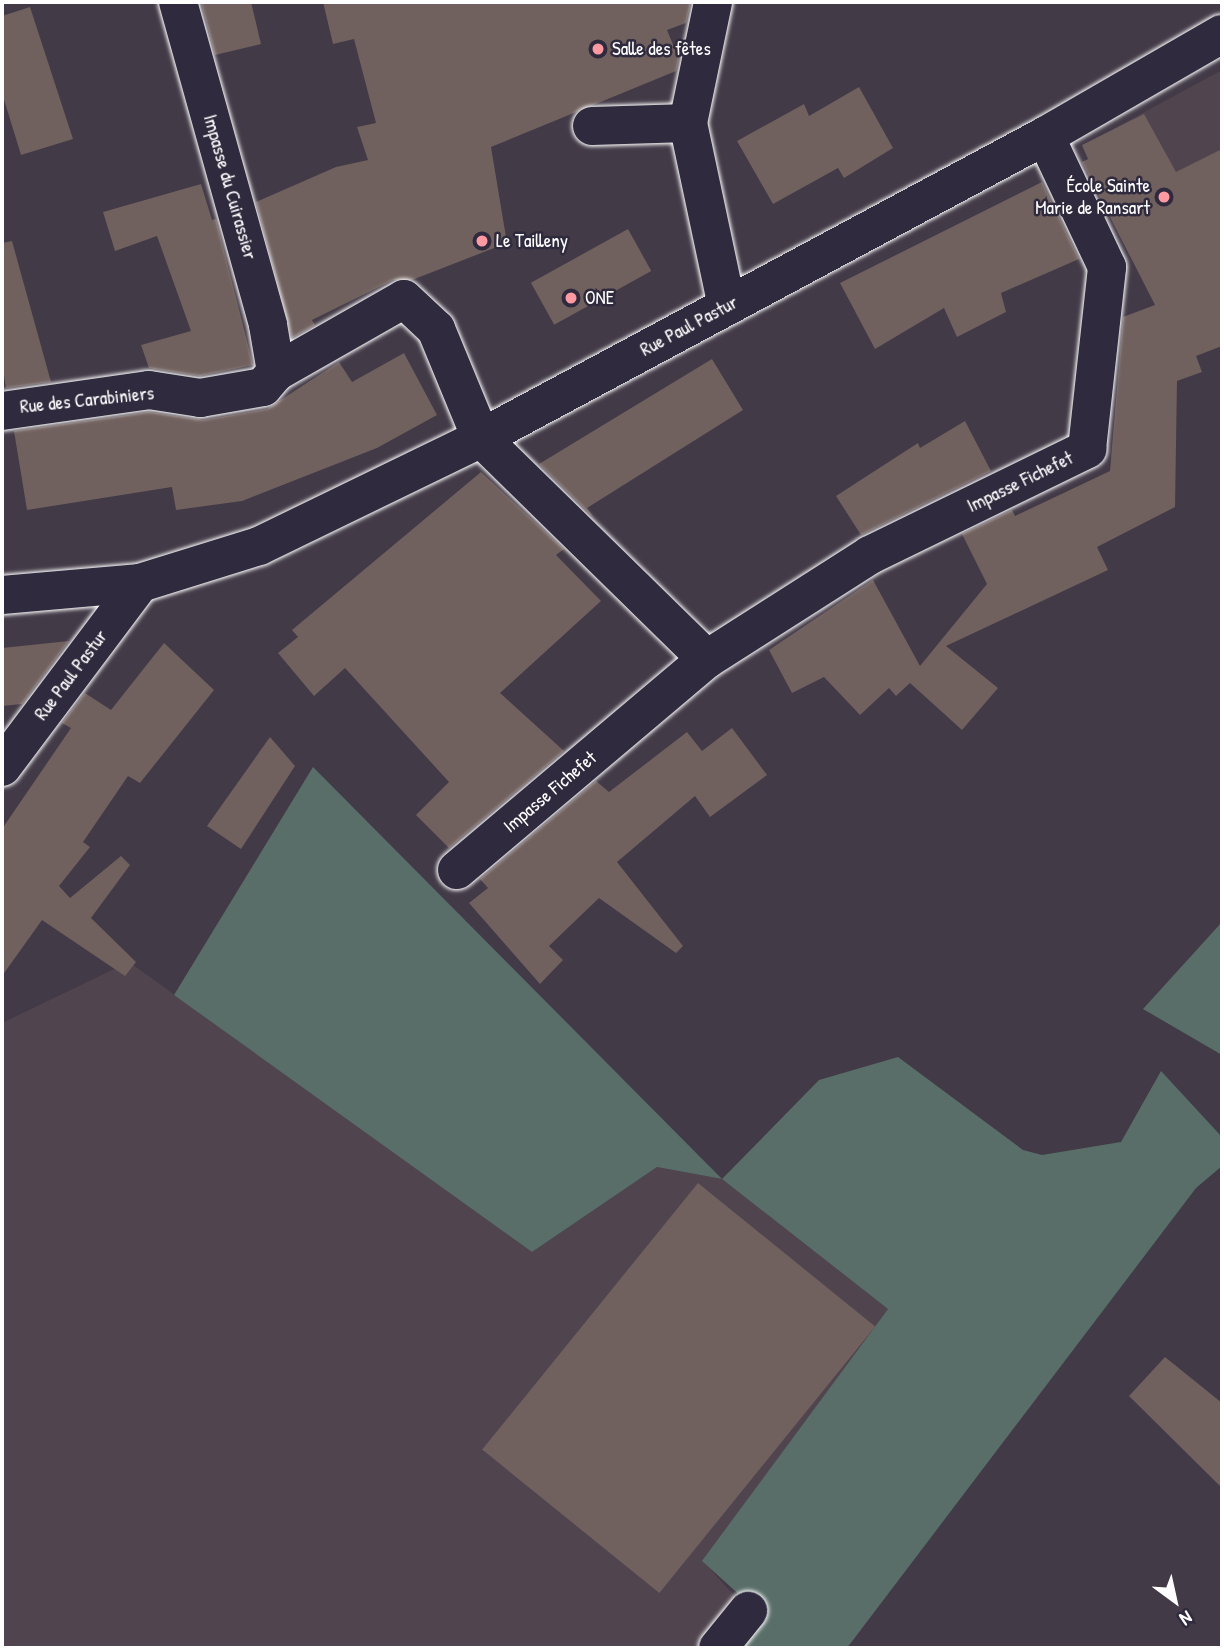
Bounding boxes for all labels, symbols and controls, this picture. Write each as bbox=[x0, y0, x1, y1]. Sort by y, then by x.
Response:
place label: Salle des fêtes bbox=[612, 38, 711, 60]
marker: Salle des fêtes bbox=[590, 41, 606, 57]
street label: Impasse du Cuirassier bbox=[198, 112, 262, 262]
place label: École Sainte Marie de Ransart bbox=[1035, 175, 1150, 219]
marker: École Sainte Marie de Ransart bbox=[1156, 189, 1172, 205]
place label: Le Tailleny bbox=[496, 230, 568, 252]
marker: Le Tailleny bbox=[474, 233, 490, 249]
place label: ONE bbox=[585, 287, 614, 309]
marker: ONE bbox=[563, 290, 579, 306]
street label: Rue Paul Pastur bbox=[636, 291, 742, 361]
street label: Rue des Carabiniers bbox=[19, 382, 155, 418]
street label: Impasse Fichefet bbox=[963, 447, 1077, 517]
street label: Rue Paul Pastur bbox=[30, 625, 112, 725]
street label: Impasse Fichefet bbox=[499, 746, 601, 838]
north arrow bbox=[1140, 1566, 1210, 1636]
text: N bbox=[1175, 1605, 1198, 1632]

